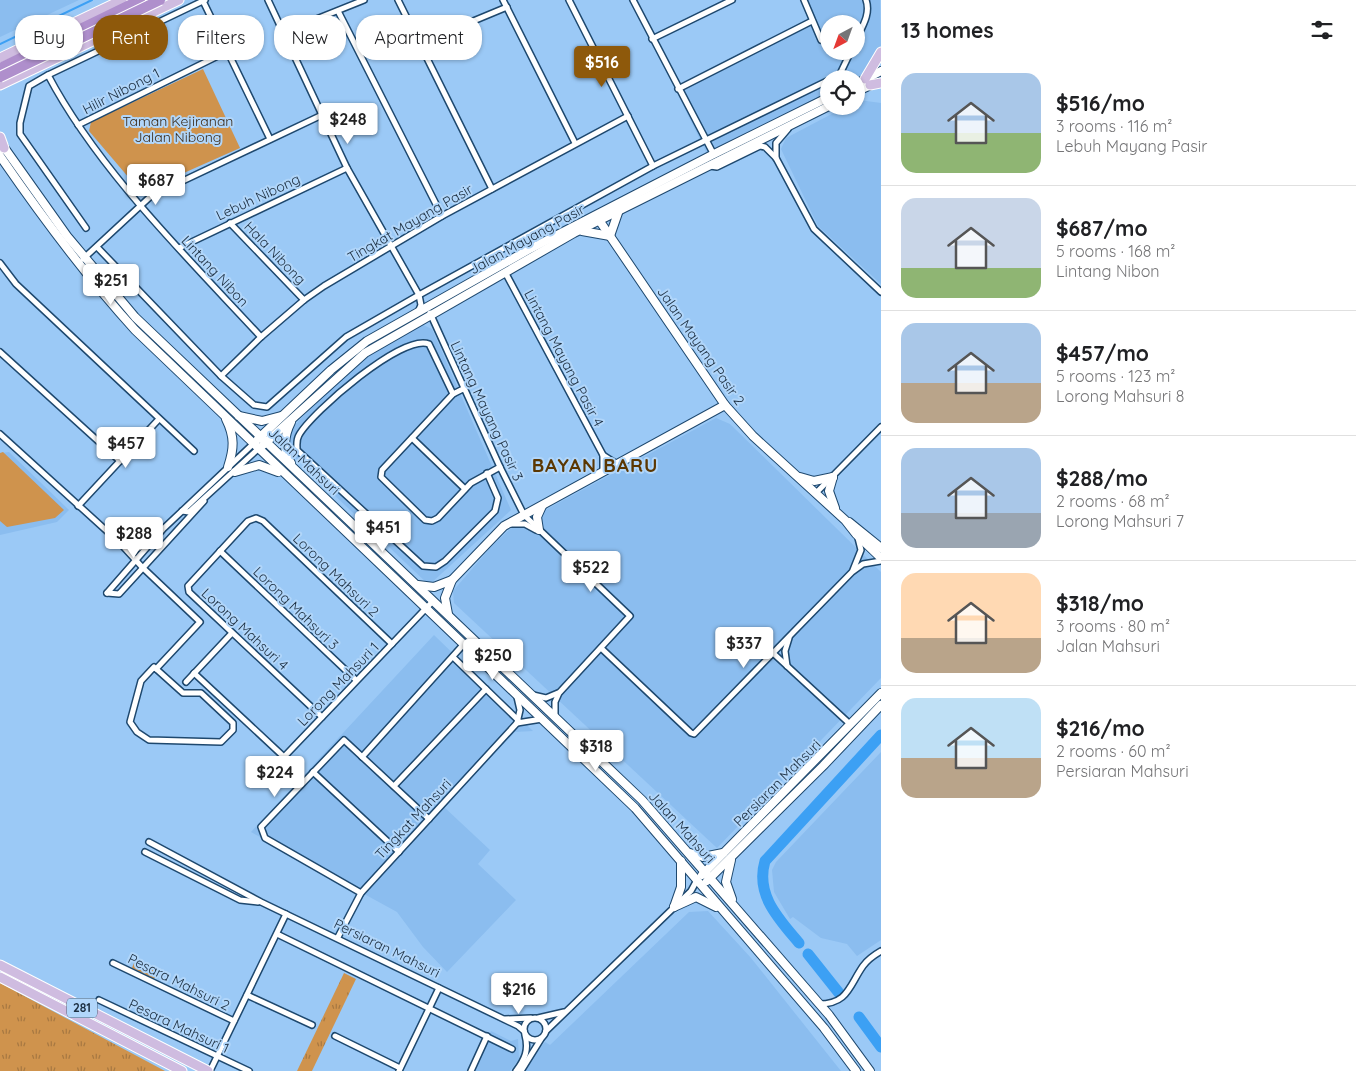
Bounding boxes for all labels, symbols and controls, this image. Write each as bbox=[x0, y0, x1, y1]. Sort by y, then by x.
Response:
chip: Buy bbox=[15, 15, 83, 60]
chip: Rent bbox=[93, 15, 168, 60]
chip: Filters bbox=[178, 15, 264, 60]
chip: New bbox=[274, 15, 346, 60]
chip: Apartment bbox=[356, 15, 482, 60]
north arrow bbox=[820, 15, 865, 60]
map controls bbox=[820, 15, 865, 115]
icon: filters bbox=[1308, 16, 1336, 44]
text: 13 homes bbox=[901, 17, 994, 43]
pin: $516 bbox=[572, 46, 632, 88]
text: $516 bbox=[585, 52, 619, 72]
street label: Hilir Nibong 1 bbox=[79, 64, 163, 118]
button: locate bbox=[820, 70, 865, 115]
text: $516/mo bbox=[1056, 90, 1145, 116]
icon: home bbox=[941, 93, 1001, 153]
pin: $248 bbox=[318, 102, 378, 145]
text: $248 bbox=[330, 109, 366, 129]
park label: Taman Kejiranan Jalan Nibong bbox=[123, 112, 233, 146]
text: 3 rooms · 116 m² bbox=[1056, 116, 1172, 136]
text: Lebuh Mayang Pasir bbox=[1056, 136, 1207, 156]
pin: $687 bbox=[126, 164, 186, 206]
text: $687 bbox=[138, 170, 174, 190]
street label: Lebuh Nibong bbox=[213, 170, 303, 224]
street label: Tingkat Mayang Pasir bbox=[344, 179, 476, 266]
street label: Jalan Mayang Pasir bbox=[466, 200, 588, 278]
text: $687/mo bbox=[1056, 215, 1148, 241]
street label: Hala Nibong bbox=[240, 218, 310, 288]
icon: home bbox=[941, 218, 1001, 278]
street label: Lintang Nibon bbox=[178, 232, 252, 310]
text: 5 rooms · 168 m² bbox=[1056, 241, 1175, 261]
text: Lintang Nibon bbox=[1056, 261, 1160, 281]
pin: $251 bbox=[81, 264, 141, 306]
text: $251 bbox=[94, 270, 128, 290]
street label: Jalan Mayang Pasir 2 bbox=[653, 283, 749, 409]
street label: Lintang Mayang Pasir 4 bbox=[520, 286, 608, 430]
street label: Lintang Mayang Pasir 3 bbox=[447, 338, 527, 484]
text: $457/mo bbox=[1056, 340, 1149, 366]
icon: home bbox=[941, 343, 1001, 403]
text: 5 rooms · 123 m² bbox=[1056, 366, 1175, 386]
text: Lorong Mahsuri 8 bbox=[1056, 386, 1184, 406]
street label: Jalan Mahsuri bbox=[265, 423, 343, 499]
pin: $457 bbox=[96, 426, 156, 469]
text: $457 bbox=[108, 433, 144, 453]
district label: BAYAN BARU bbox=[532, 453, 658, 477]
text: $288/mo bbox=[1056, 465, 1148, 491]
icon: home bbox=[941, 468, 1001, 528]
text: 2 rooms · 68 m² bbox=[1056, 491, 1170, 511]
pin: $451 bbox=[353, 510, 413, 553]
text: Lorong Mahsuri 7 bbox=[1056, 511, 1184, 531]
pin: $288 bbox=[104, 516, 164, 559]
text: $451 bbox=[366, 517, 400, 537]
text: $288 bbox=[116, 523, 152, 543]
street label: Lorong Mahsuri 2 bbox=[289, 529, 383, 621]
pin: $522 bbox=[561, 550, 621, 593]
text: $522 bbox=[573, 557, 609, 577]
street label: Lorong Mahsuri 3 bbox=[249, 563, 343, 653]
street label: Lorong Mahsuri 4 bbox=[198, 584, 292, 674]
text: $318/mo bbox=[1056, 590, 1144, 616]
icon: home bbox=[941, 593, 1001, 653]
text: 3 rooms · 80 m² bbox=[1056, 616, 1170, 636]
pin: $337 bbox=[714, 626, 774, 669]
text: $337 bbox=[726, 633, 762, 653]
text: Jalan Mahsuri bbox=[1056, 636, 1160, 656]
street label: Lorong Mahsuri 1 bbox=[293, 638, 383, 730]
pin: $250 bbox=[463, 638, 523, 681]
text: $250 bbox=[474, 645, 512, 665]
text: $216/mo bbox=[1056, 715, 1145, 741]
icon: home bbox=[941, 718, 1001, 778]
pin: $318 bbox=[566, 730, 626, 772]
text: $318 bbox=[579, 736, 613, 756]
street label: Persiaran Mahsuri bbox=[730, 736, 824, 830]
text: 2 rooms · 60 m² bbox=[1056, 741, 1170, 761]
pin: $224 bbox=[245, 756, 305, 798]
text: Persiaran Mahsuri bbox=[1056, 761, 1189, 781]
text: $224 bbox=[256, 762, 294, 782]
street label: Tingkat Mahsuri bbox=[371, 775, 455, 863]
street label: Jalan Mahsuri bbox=[645, 787, 719, 867]
street label: Persiaran Mahsuri bbox=[331, 914, 443, 982]
street label: Pesara Mahsuri 2 bbox=[125, 950, 233, 1015]
pin: $216 bbox=[489, 972, 549, 1015]
text: $216 bbox=[502, 979, 536, 999]
street label: Pesara Mahsuri 1 bbox=[126, 995, 232, 1057]
road number: 281 bbox=[67, 998, 97, 1018]

